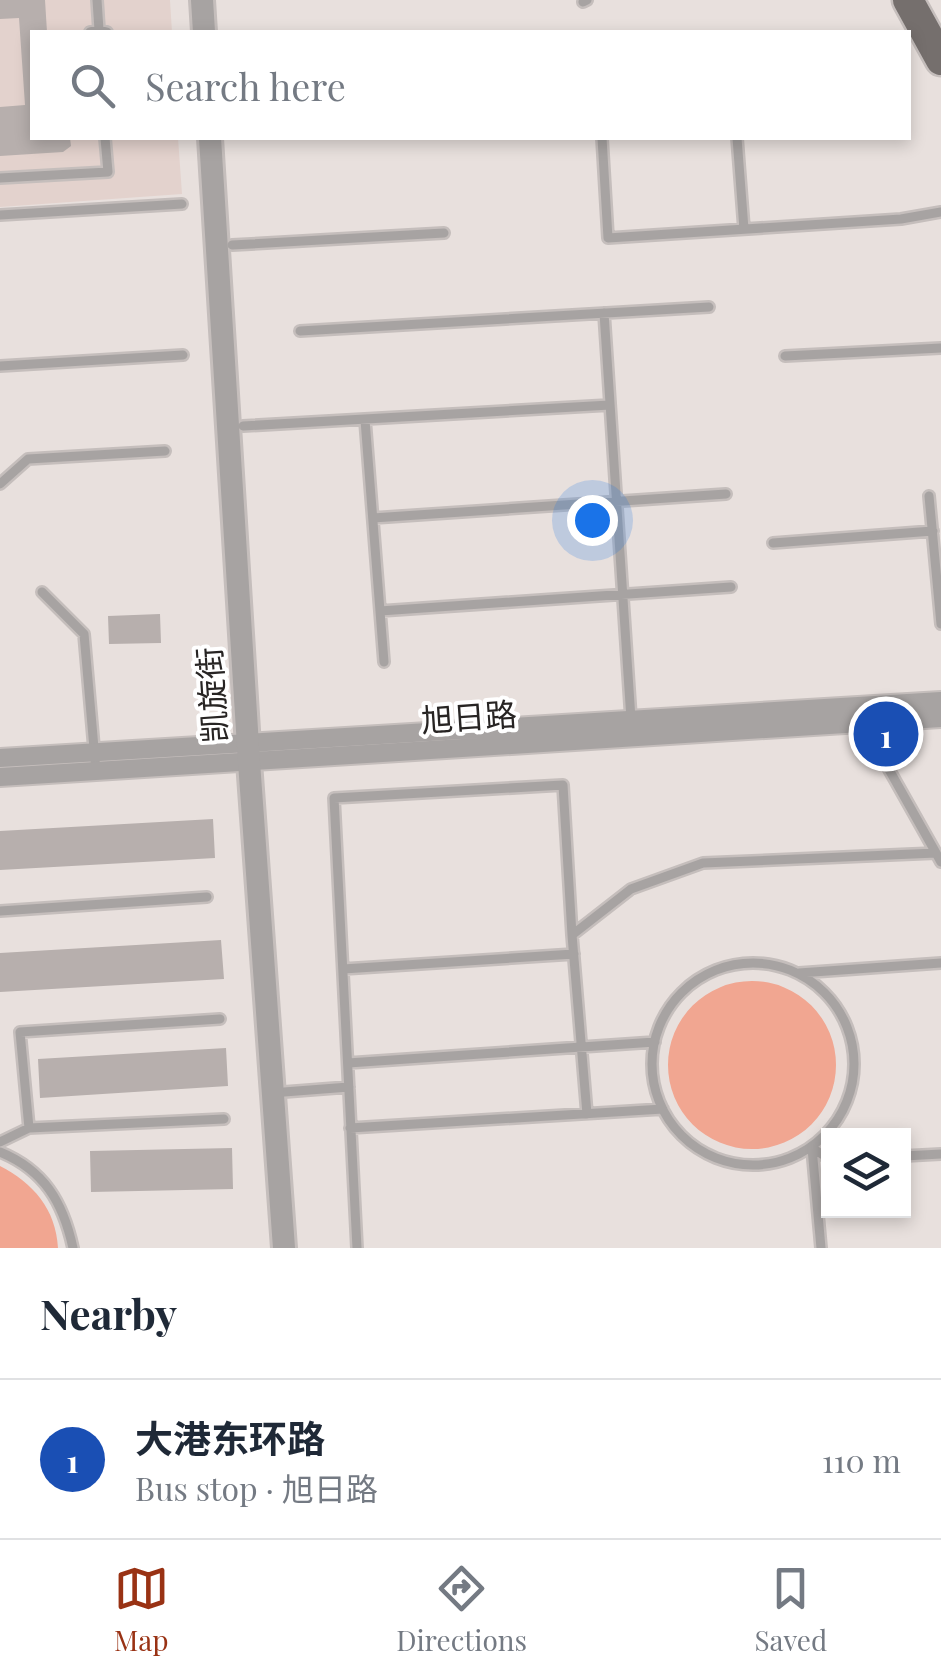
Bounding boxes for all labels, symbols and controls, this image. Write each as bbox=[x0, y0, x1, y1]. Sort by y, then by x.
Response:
search box bbox=[30, 30, 911, 140]
icon: search bbox=[65, 58, 120, 113]
text: Search here bbox=[145, 60, 346, 111]
your location bbox=[567, 495, 618, 546]
street label: 凯旋街 bbox=[186, 646, 235, 745]
street label: 旭日路 bbox=[419, 691, 518, 740]
pin: 1 bbox=[854, 696, 918, 772]
map controls bbox=[821, 1128, 911, 1218]
button: layers bbox=[821, 1128, 911, 1218]
text: Nearby bbox=[40, 1285, 177, 1341]
text: 大港东环路 bbox=[135, 1412, 325, 1463]
text: 1 bbox=[66, 1438, 79, 1481]
text: 110 m bbox=[822, 1438, 901, 1481]
text: Bus stop · 旭日路 bbox=[135, 1466, 378, 1509]
tab: Map bbox=[114, 1561, 169, 1658]
tab: Directions bbox=[396, 1561, 527, 1658]
tab: Saved bbox=[754, 1561, 827, 1658]

